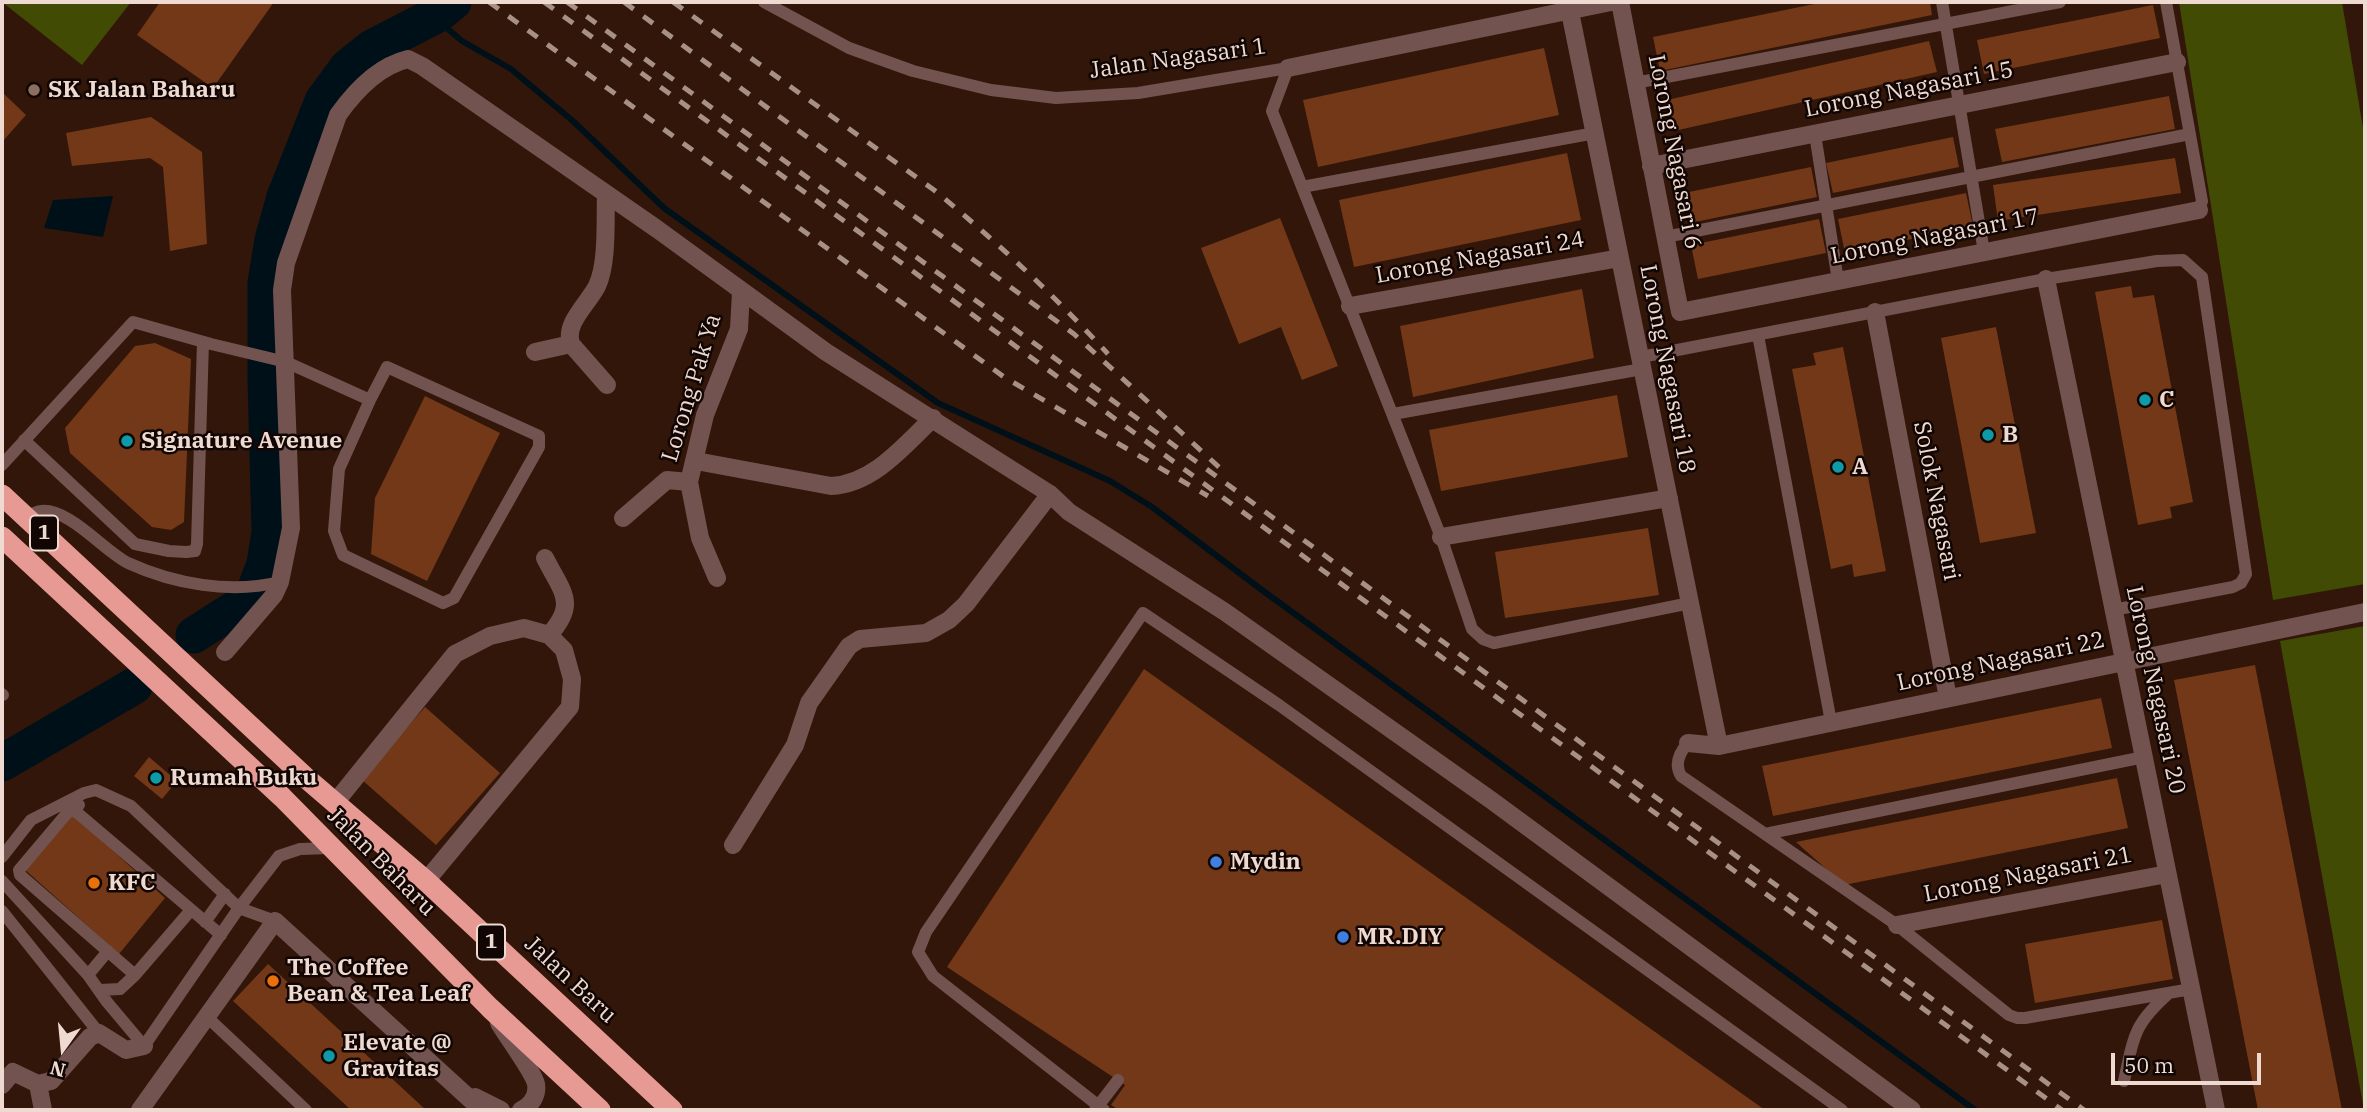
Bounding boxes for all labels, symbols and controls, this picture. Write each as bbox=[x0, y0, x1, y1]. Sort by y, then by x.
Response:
street label: Jalan Nagasari 1 bbox=[1088, 33, 1268, 85]
street label: Lorong Nagasari 6 bbox=[1642, 52, 1706, 252]
street label: Lorong Nagasari 15 bbox=[1802, 56, 2016, 124]
place label: SK Jalan Baharu bbox=[48, 76, 235, 104]
marker: SK Jalan Baharu bbox=[26, 82, 42, 98]
street label: Lorong Nagasari 17 bbox=[1828, 203, 2042, 271]
street label: Lorong Nagasari 24 bbox=[1373, 226, 1587, 290]
street label: Lorong Nagasari 18 bbox=[1633, 262, 1701, 476]
street label: Lorong Pak Ya bbox=[656, 311, 728, 465]
place label: C bbox=[2159, 386, 2174, 414]
marker: C bbox=[2137, 392, 2153, 408]
street label: Solok Nagasari bbox=[1907, 419, 1965, 583]
place label: B bbox=[2002, 421, 2018, 449]
place label: Signature Avenue bbox=[141, 427, 342, 455]
marker: B bbox=[1980, 427, 1996, 443]
marker: Signature Avenue bbox=[119, 433, 135, 449]
place label: A bbox=[1852, 453, 1868, 481]
marker: A bbox=[1830, 459, 1846, 475]
road number: 1 bbox=[30, 516, 58, 550]
street label: Lorong Nagasari 20 bbox=[2119, 584, 2191, 796]
street label: Lorong Nagasari 22 bbox=[1895, 626, 2107, 698]
place label: Rumah Buku bbox=[170, 764, 317, 792]
marker: Rumah Buku bbox=[148, 770, 164, 786]
street label: Jalan Baharu bbox=[321, 802, 441, 922]
street label: Lorong Nagasari 21 bbox=[1921, 841, 2135, 909]
place label: Mydin bbox=[1230, 848, 1301, 876]
marker: Mydin bbox=[1208, 854, 1224, 870]
place label: KFC bbox=[108, 869, 155, 897]
marker: KFC bbox=[86, 875, 102, 891]
place label: MR.DIY bbox=[1357, 923, 1444, 951]
road number: 1 bbox=[477, 925, 505, 960]
marker: MR.DIY bbox=[1335, 929, 1351, 945]
street label: Jalan Baru bbox=[518, 931, 622, 1029]
place label: The Coffee Bean & Tea Leaf bbox=[287, 954, 469, 1008]
marker: The Coffee Bean & Tea Leaf bbox=[265, 973, 281, 989]
north arrow bbox=[28, 1014, 98, 1084]
place label: Elevate @ Gravitas bbox=[343, 1029, 452, 1083]
scale bar bbox=[2115, 1038, 2266, 1082]
marker: Elevate @ Gravitas bbox=[321, 1048, 337, 1064]
text: 50 m bbox=[2124, 1051, 2174, 1079]
text: N bbox=[47, 1056, 68, 1083]

